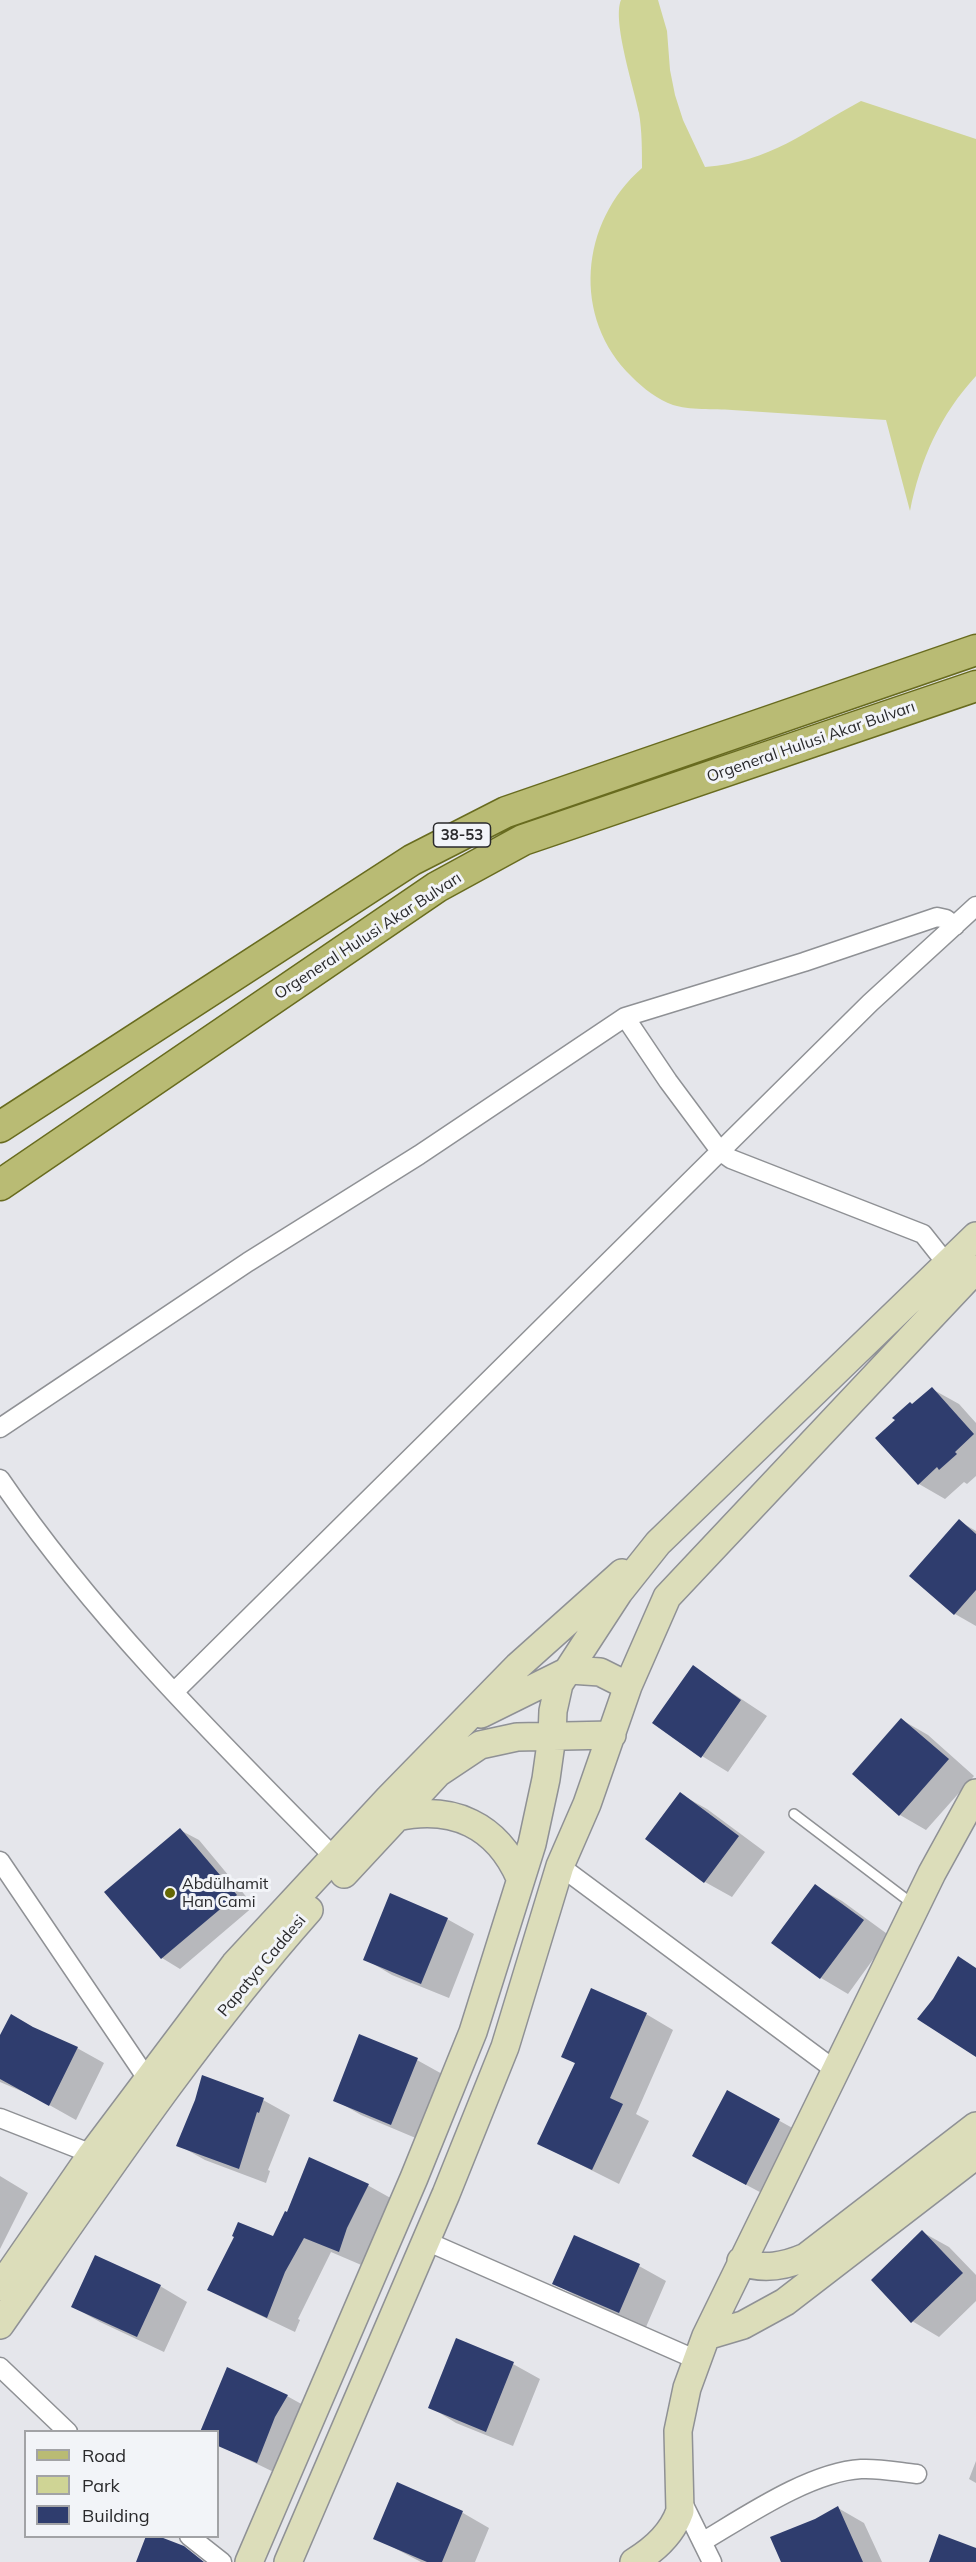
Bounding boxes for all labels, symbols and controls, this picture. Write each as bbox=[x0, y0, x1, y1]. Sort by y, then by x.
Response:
street label: Orgeneral Hulusi Akar Bulvarı bbox=[704, 697, 918, 787]
road number: 38-53 bbox=[434, 823, 490, 847]
street label: Orgeneral Hulusi Akar Bulvarı bbox=[271, 868, 465, 1004]
place label: Abdülhamit Han Cami bbox=[182, 1874, 268, 1912]
marker: Abdülhamit Han Cami bbox=[163, 1886, 177, 1900]
street label: Papatya Caddesi bbox=[214, 1911, 310, 2021]
legend bbox=[24, 2430, 219, 2538]
text: Road bbox=[82, 2444, 126, 2467]
text: Park bbox=[82, 2474, 120, 2497]
text: Building bbox=[82, 2504, 150, 2527]

